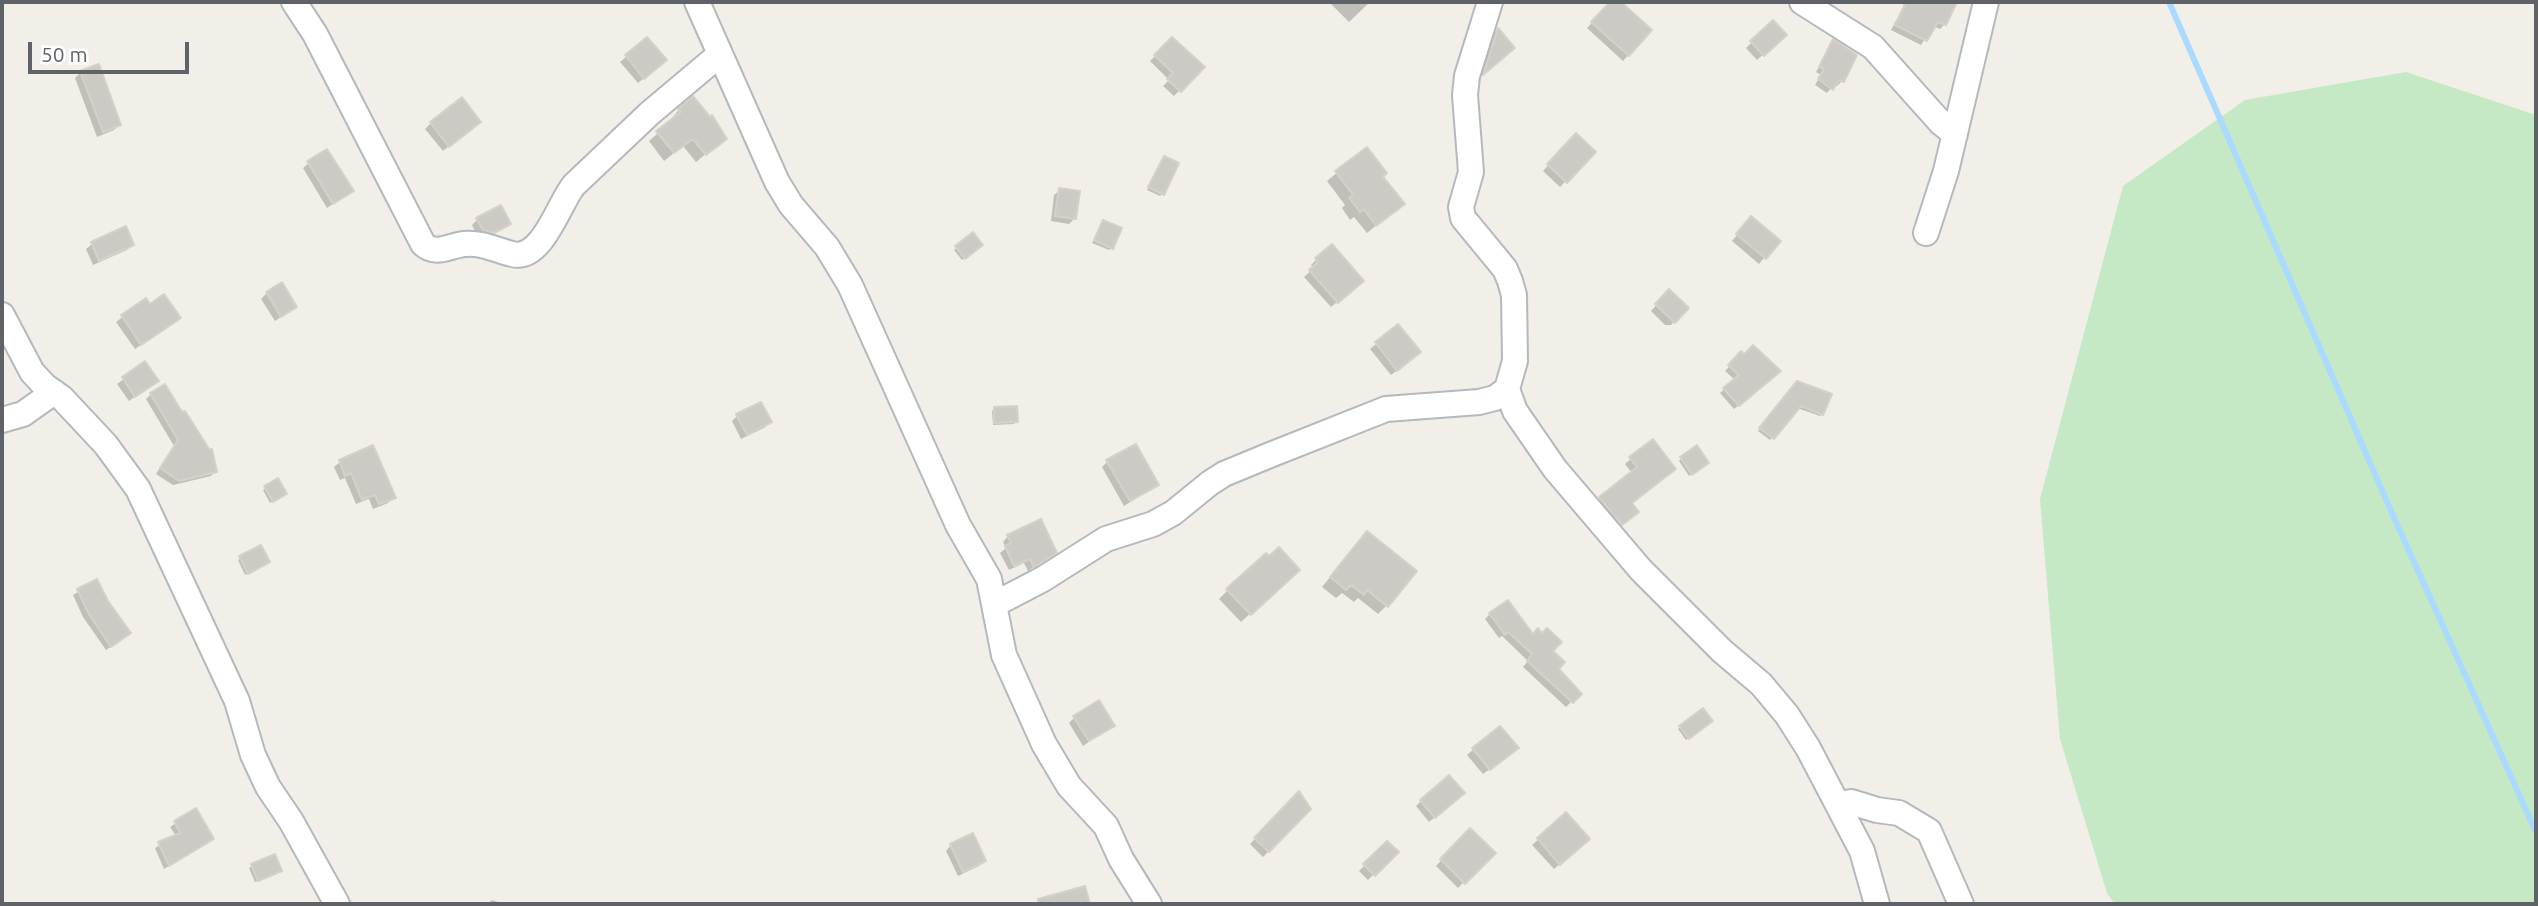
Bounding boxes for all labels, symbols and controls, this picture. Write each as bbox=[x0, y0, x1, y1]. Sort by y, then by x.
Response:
scale bar bbox=[32, 28, 192, 72]
text: 50 m bbox=[41, 42, 88, 66]

